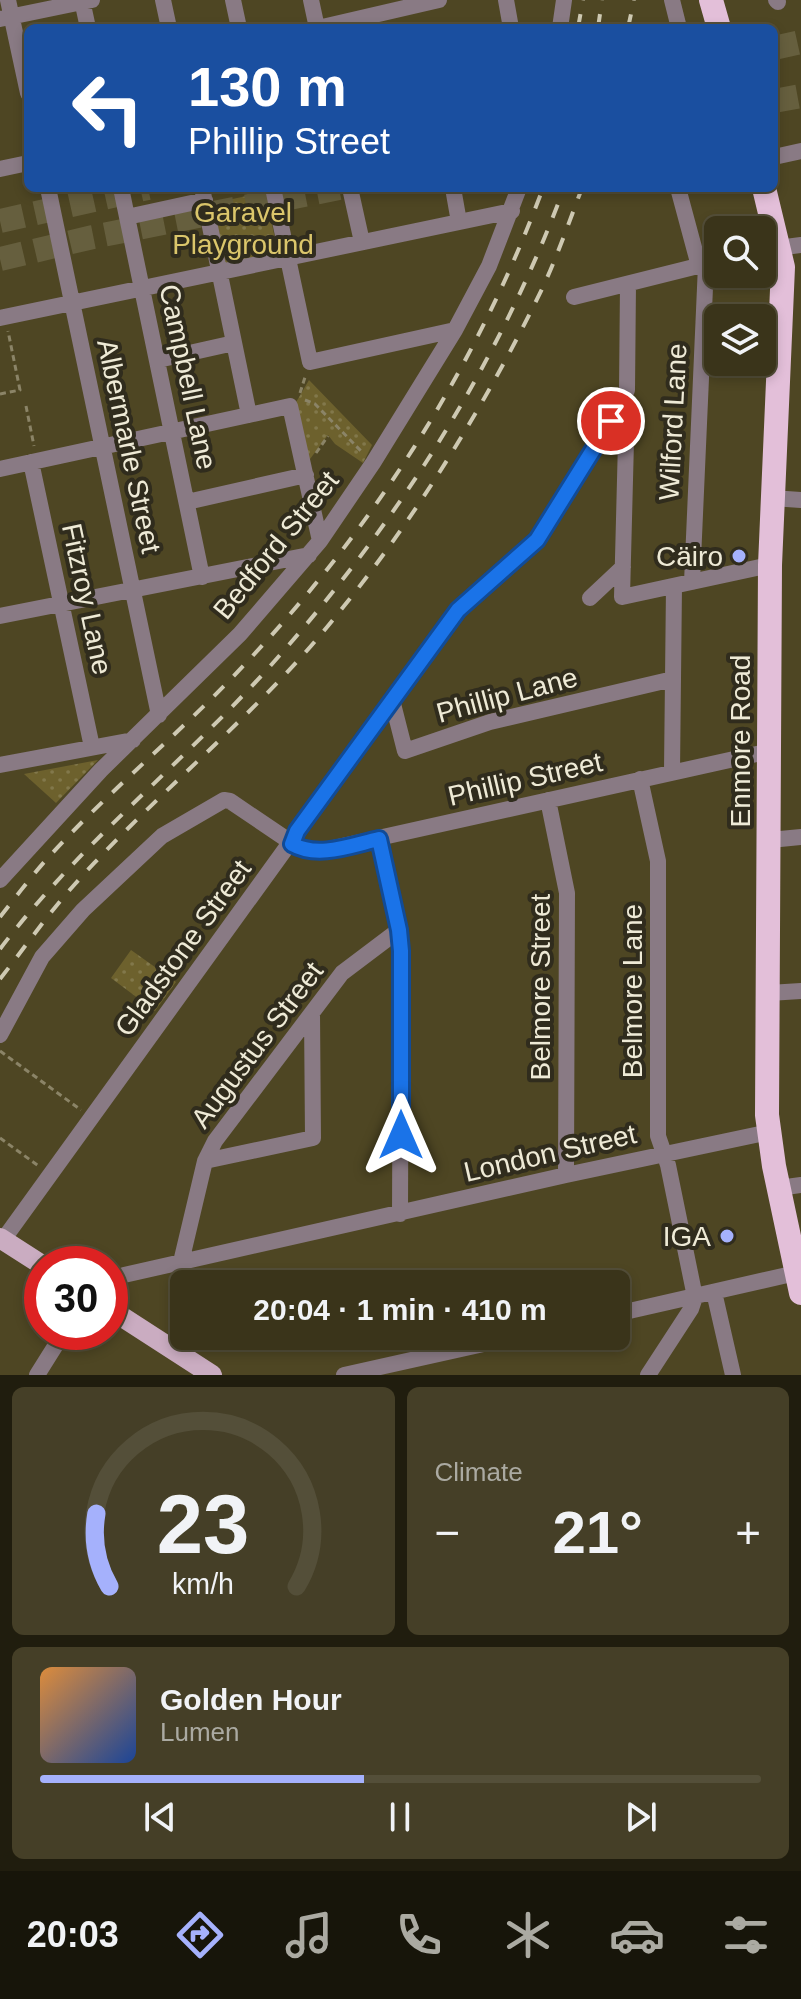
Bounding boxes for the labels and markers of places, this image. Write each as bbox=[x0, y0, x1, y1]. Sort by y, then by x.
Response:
pin bbox=[577, 387, 645, 455]
place label: Cäiro bbox=[656, 541, 723, 572]
marker: Cäiro bbox=[730, 547, 748, 565]
place label: IGA bbox=[663, 1221, 711, 1252]
marker: IGA bbox=[718, 1227, 736, 1245]

